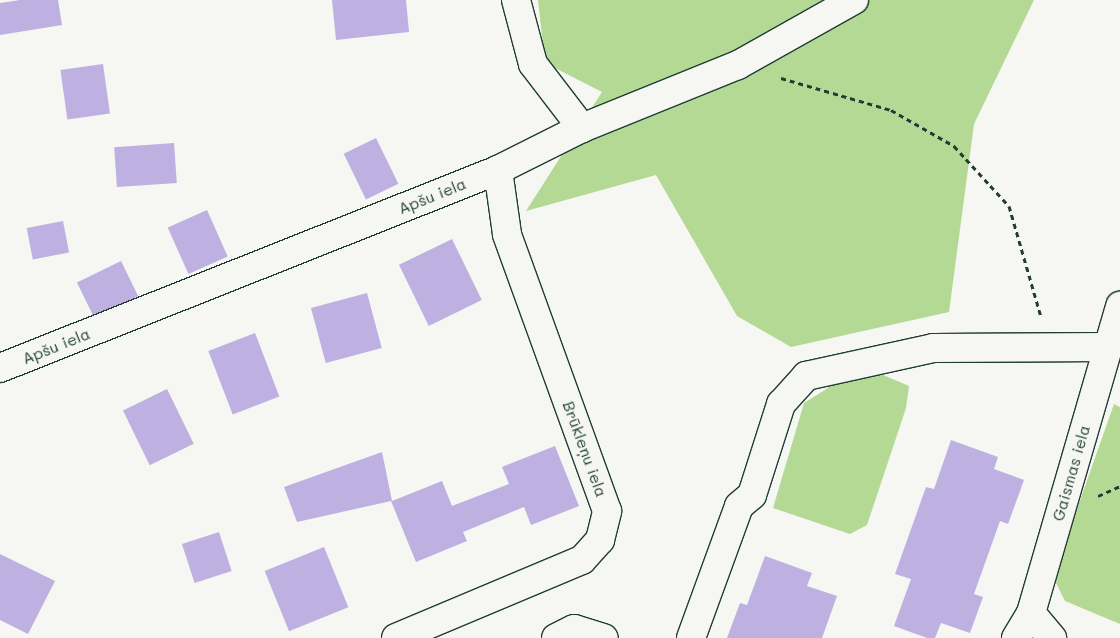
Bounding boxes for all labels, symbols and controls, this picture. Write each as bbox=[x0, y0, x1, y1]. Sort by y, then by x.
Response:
street label: Apšu iela bbox=[395, 174, 469, 218]
street label: Apšu iela bbox=[19, 324, 93, 368]
street label: Brūkleņu iela bbox=[559, 398, 611, 500]
street label: Gaismas iela bbox=[1048, 423, 1094, 523]

